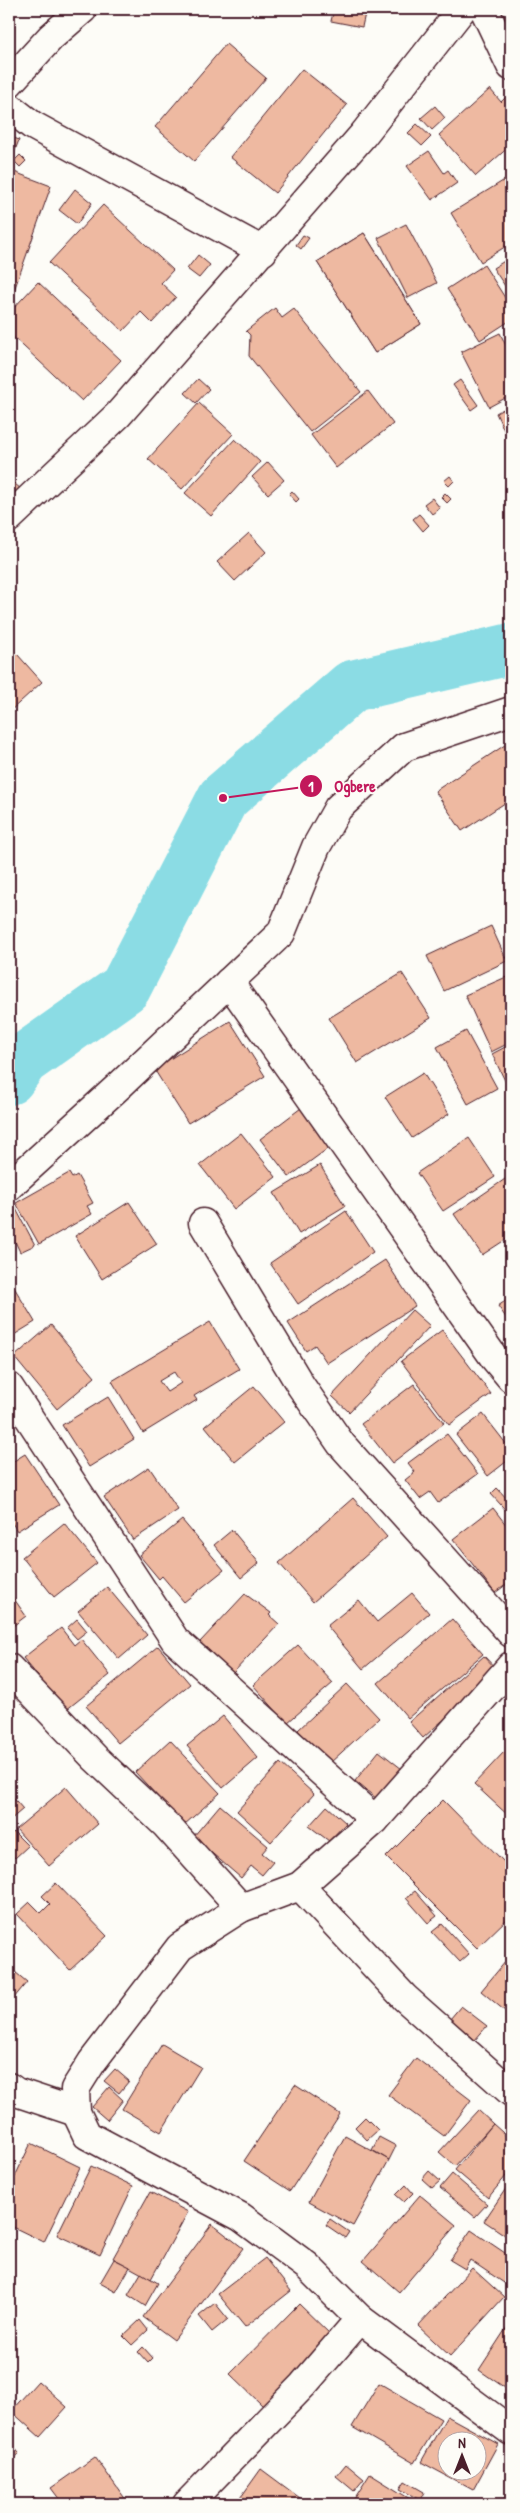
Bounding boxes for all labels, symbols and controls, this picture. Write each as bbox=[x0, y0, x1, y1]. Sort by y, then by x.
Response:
callout: Ogbere bbox=[299, 771, 385, 802]
text: Ogbere bbox=[334, 775, 376, 798]
text: 1 bbox=[308, 776, 314, 797]
north arrow bbox=[438, 2430, 488, 2480]
text: N bbox=[458, 2433, 466, 2452]

